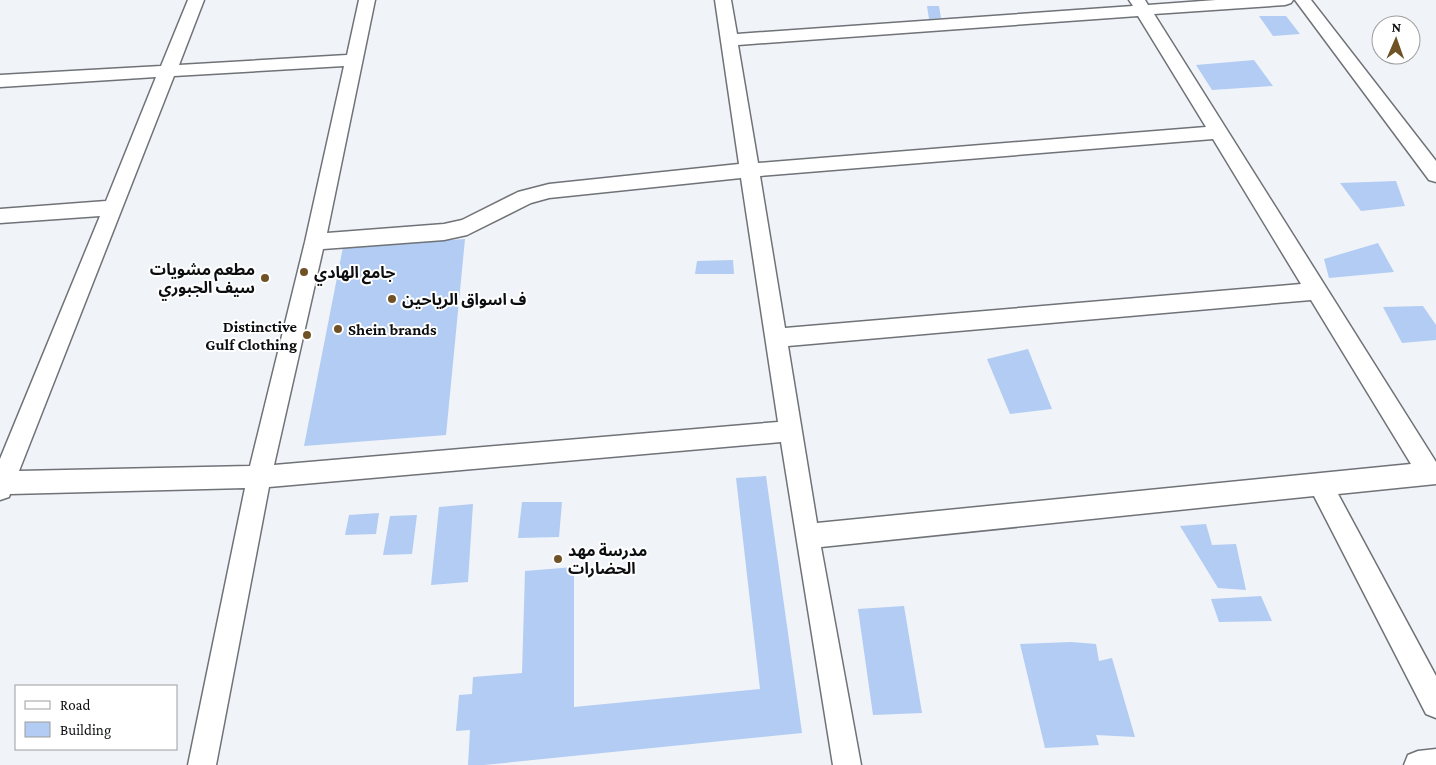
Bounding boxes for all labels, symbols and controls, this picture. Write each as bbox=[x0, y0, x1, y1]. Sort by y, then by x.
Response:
north arrow bbox=[1371, 15, 1421, 65]
text: N bbox=[1391, 19, 1402, 35]
place label: مطعم مشويات سيف الجبوري bbox=[150, 261, 255, 301]
place label: جامع الهادي bbox=[314, 264, 395, 286]
marker: جامع الهادي bbox=[298, 266, 310, 278]
marker: مطعم مشويات سيف الجبوري bbox=[259, 272, 271, 284]
place label: ف اسواق الرياحين bbox=[402, 291, 526, 309]
marker: ف اسواق الرياحين bbox=[386, 293, 398, 305]
place label: Distinctive Gulf Clothing bbox=[205, 318, 298, 353]
place label: Shein brands bbox=[348, 321, 437, 338]
marker: Shein brands bbox=[332, 323, 344, 335]
marker: Distinctive Gulf Clothing bbox=[301, 329, 313, 341]
place label: مدرسة مهد الحضارات bbox=[568, 542, 647, 578]
marker: مدرسة مهد الحضارات bbox=[552, 553, 564, 565]
legend bbox=[15, 685, 178, 750]
text: Road bbox=[60, 697, 91, 713]
text: Building bbox=[60, 722, 111, 739]

